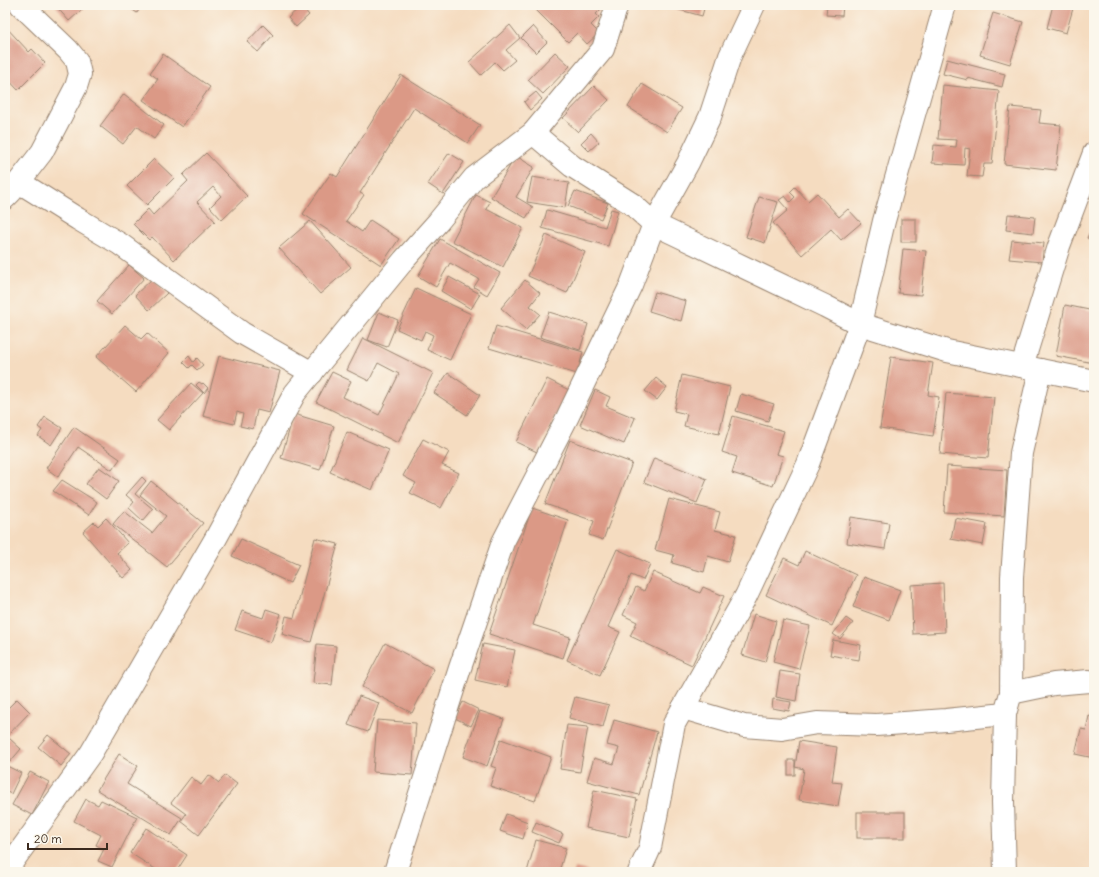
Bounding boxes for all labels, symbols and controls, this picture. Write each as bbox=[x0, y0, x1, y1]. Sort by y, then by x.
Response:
scale bar bbox=[28, 825, 107, 851]
text: 20 m bbox=[34, 831, 62, 846]

